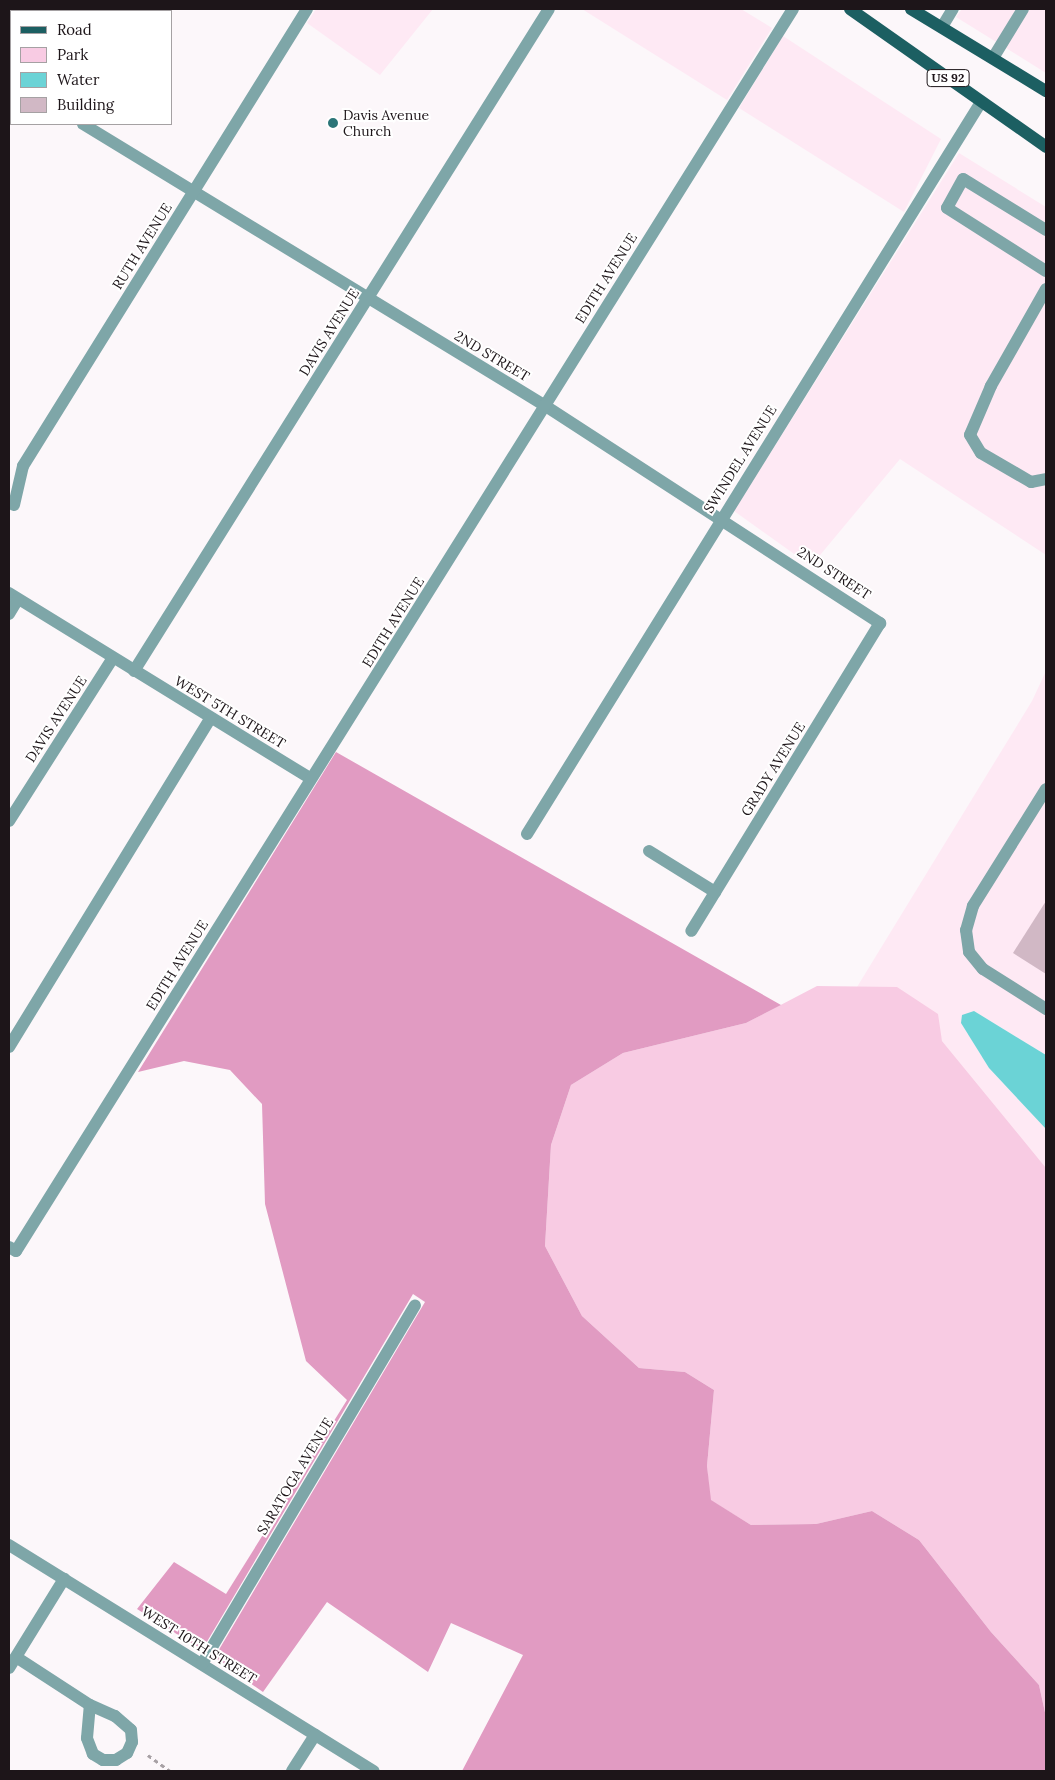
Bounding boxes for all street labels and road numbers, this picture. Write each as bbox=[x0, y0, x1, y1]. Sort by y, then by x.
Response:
road number: US 92 bbox=[926, 68, 970, 88]
street label: RUTH AVENUE bbox=[109, 200, 175, 292]
street label: EDITH AVENUE bbox=[572, 230, 640, 326]
street label: DAVIS AVENUE bbox=[295, 285, 363, 379]
street label: 2ND STREET bbox=[452, 327, 532, 385]
street label: SWINDEL AVENUE bbox=[700, 402, 780, 516]
street label: 2ND STREET bbox=[794, 543, 874, 603]
street label: EDITH AVENUE bbox=[359, 574, 427, 670]
street label: WEST 5TH STREET bbox=[171, 672, 289, 752]
street label: DAVIS AVENUE bbox=[22, 673, 90, 765]
street label: GRADY AVENUE bbox=[737, 719, 809, 819]
street label: EDITH AVENUE bbox=[143, 917, 211, 1013]
street label: SARATOGA AVENUE bbox=[253, 1414, 337, 1538]
street label: WEST 10TH STREET bbox=[138, 1603, 260, 1687]

